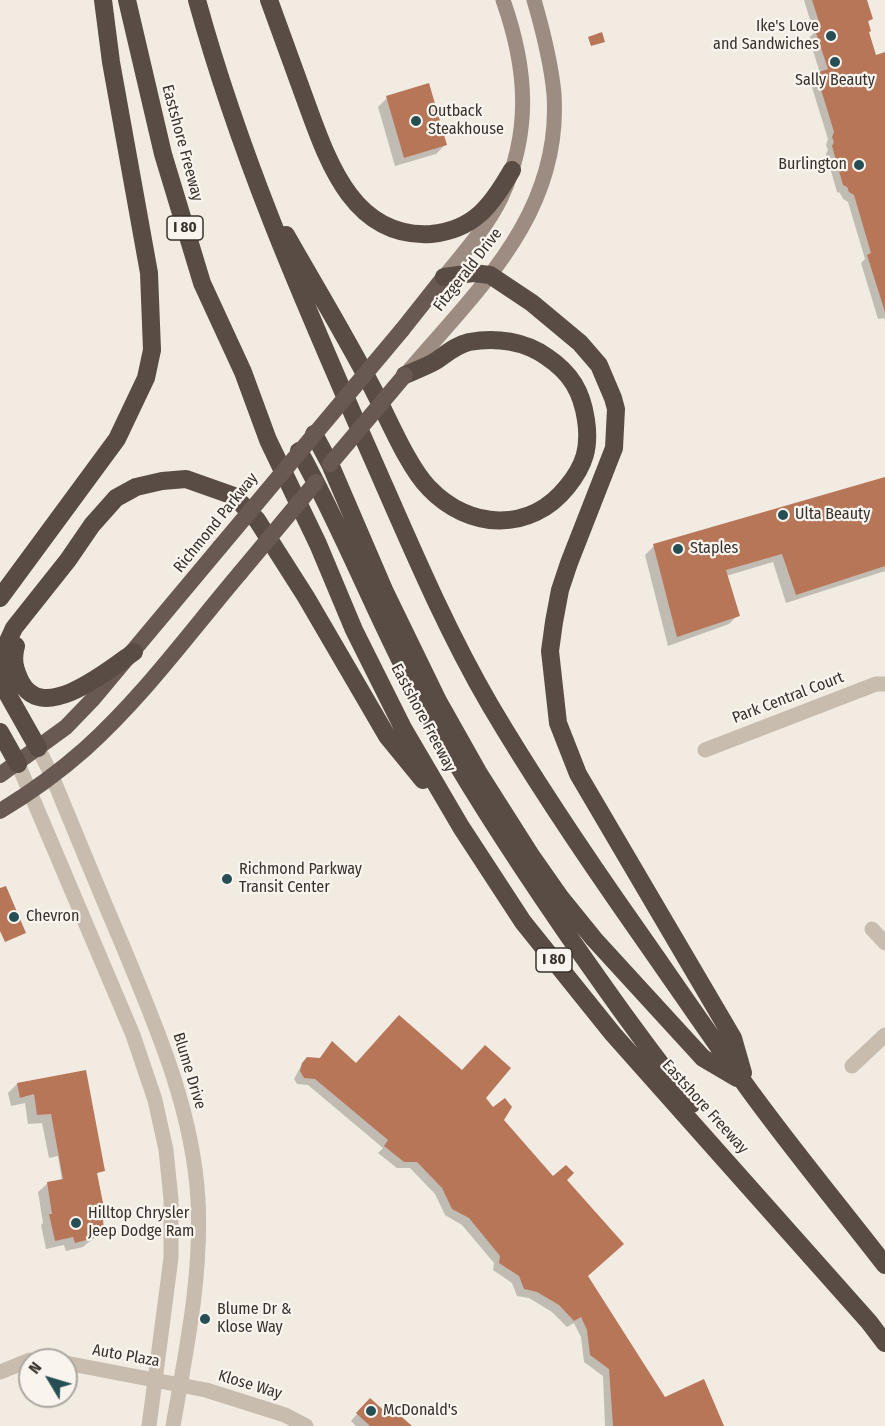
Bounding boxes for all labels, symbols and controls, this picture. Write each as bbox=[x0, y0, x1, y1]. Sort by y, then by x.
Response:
place label: Ike's Love and Sandwiches bbox=[713, 17, 819, 55]
marker: Ike's Love and Sandwiches bbox=[824, 29, 838, 43]
marker: Sally Beauty bbox=[828, 55, 842, 69]
place label: Sally Beauty bbox=[795, 71, 875, 91]
street label: Eastshore Freeway bbox=[157, 83, 207, 203]
place label: Outback Steakhouse bbox=[428, 102, 504, 140]
marker: Outback Steakhouse bbox=[409, 114, 423, 128]
place label: Burlington bbox=[778, 155, 847, 175]
marker: Burlington bbox=[852, 158, 866, 172]
road number: I 80 bbox=[167, 216, 203, 240]
street label: Fitzgerald Drive bbox=[430, 225, 506, 315]
street label: Richmond Parkway bbox=[170, 469, 262, 577]
place label: Ulta Beauty bbox=[795, 505, 870, 525]
marker: Ulta Beauty bbox=[776, 508, 790, 522]
place label: Staples bbox=[690, 539, 738, 559]
marker: Staples bbox=[671, 542, 685, 556]
street label: Eastshore Freeway bbox=[386, 661, 460, 775]
street label: Park Central Court bbox=[730, 668, 846, 728]
place label: Richmond Parkway Transit Center bbox=[239, 860, 362, 898]
marker: Richmond Parkway Transit Center bbox=[220, 872, 234, 886]
place label: Chevron bbox=[26, 907, 79, 927]
marker: Chevron bbox=[7, 910, 21, 924]
road number: I 80 bbox=[536, 948, 572, 972]
street label: Blume Drive bbox=[168, 1030, 210, 1112]
street label: Eastshore Freeway bbox=[658, 1056, 752, 1158]
place label: Hilltop Chrysler Jeep Dodge Ram bbox=[88, 1204, 194, 1242]
marker: Hilltop Chrysler Jeep Dodge Ram bbox=[69, 1216, 83, 1230]
place label: Blume Dr & Klose Way bbox=[217, 1300, 292, 1338]
marker: Blume Dr & Klose Way bbox=[198, 1312, 212, 1326]
street label: Auto Plaza bbox=[91, 1341, 161, 1371]
north arrow bbox=[18, 1348, 78, 1408]
text: N bbox=[25, 1358, 45, 1377]
street label: Klose Way bbox=[216, 1366, 284, 1404]
place label: McDonald's bbox=[383, 1401, 458, 1421]
marker: McDonald's bbox=[364, 1404, 378, 1418]

